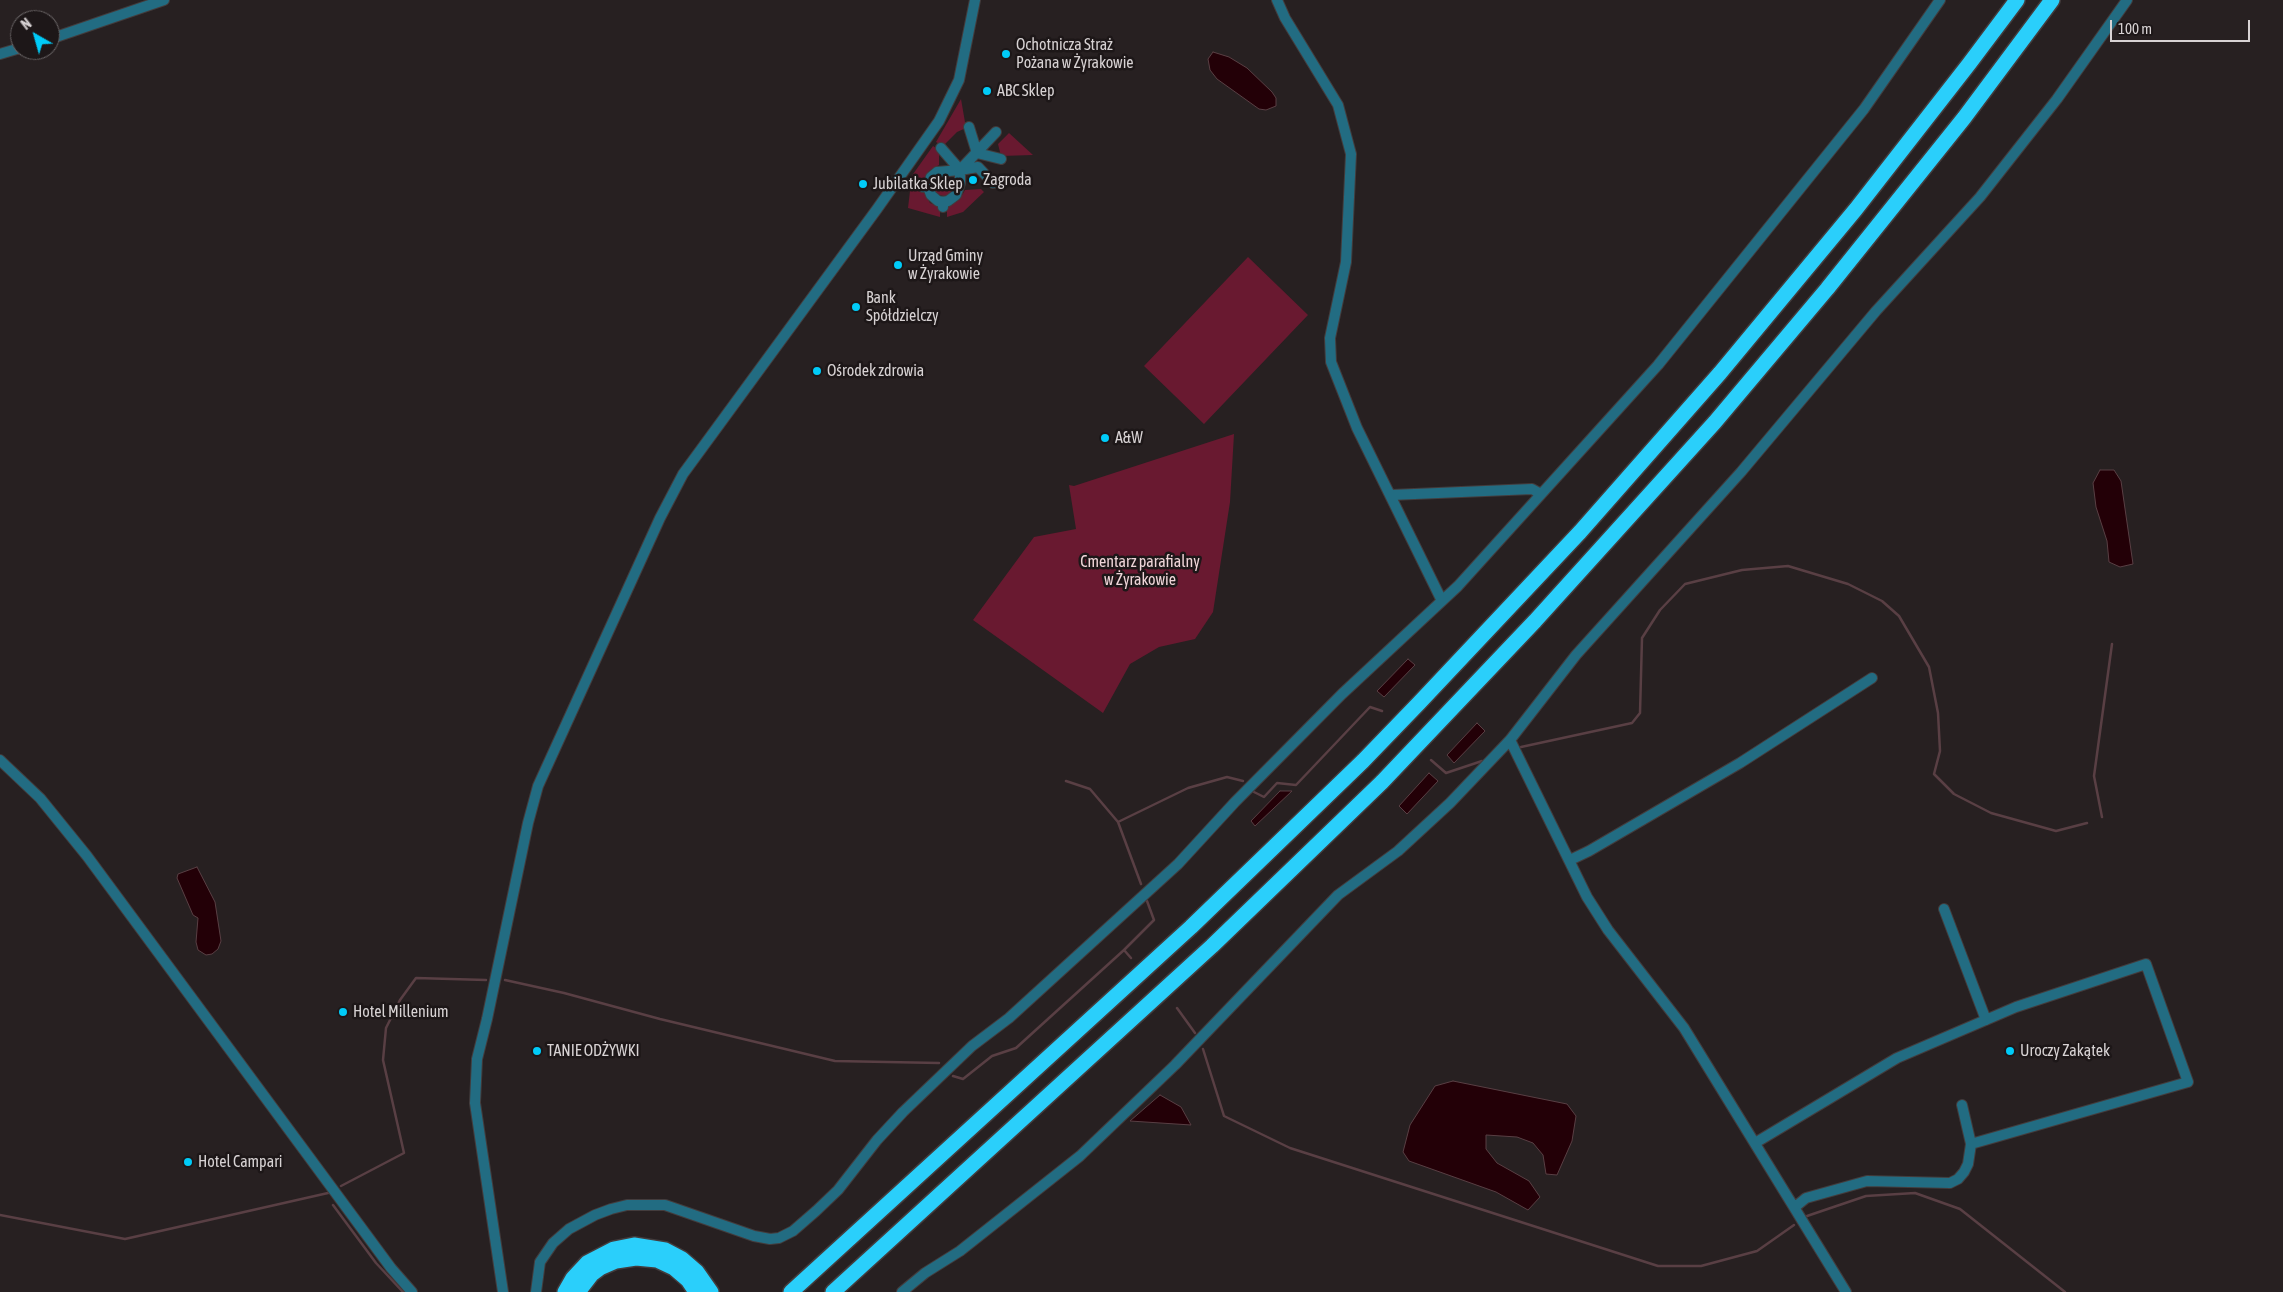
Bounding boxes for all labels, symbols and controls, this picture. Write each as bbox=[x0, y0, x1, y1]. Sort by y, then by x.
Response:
north arrow bbox=[10, 10, 60, 60]
scale bar bbox=[2113, 10, 2253, 42]
text: N bbox=[18, 15, 35, 33]
text: 100 m bbox=[2118, 20, 2152, 37]
place label: Ochotnicza Straż Pożana w Żyrakowie bbox=[1016, 35, 1134, 73]
marker: Ochotnicza Straż Pożana w Żyrakowie bbox=[1000, 48, 1012, 60]
place label: ABC Sklep bbox=[997, 81, 1055, 101]
marker: ABC Sklep bbox=[981, 85, 993, 97]
place label: Zagroda bbox=[983, 170, 1032, 190]
place label: Jubilatka Sklep bbox=[873, 174, 963, 194]
marker: Zagroda bbox=[967, 174, 979, 186]
marker: Jubilatka Sklep bbox=[857, 178, 869, 190]
place label: Urząd Gminy w Żyrakowie bbox=[908, 246, 983, 284]
marker: Urząd Gminy w Żyrakowie bbox=[892, 259, 904, 271]
place label: Bank Spółdzielczy bbox=[866, 288, 939, 326]
marker: Bank Spółdzielczy bbox=[850, 301, 862, 313]
place label: Ośrodek zdrowia bbox=[827, 361, 924, 381]
marker: Ośrodek zdrowia bbox=[811, 365, 823, 377]
place label: A&W bbox=[1115, 428, 1143, 448]
marker: A&W bbox=[1099, 432, 1111, 444]
park label: Cmentarz parafialny w Żyrakowie bbox=[1080, 552, 1200, 590]
place label: Hotel Millenium bbox=[353, 1002, 449, 1022]
marker: Hotel Millenium bbox=[337, 1006, 349, 1018]
place label: TANIE ODŻYWKI bbox=[547, 1041, 640, 1061]
place label: Uroczy Zakątek bbox=[2020, 1041, 2110, 1061]
marker: TANIE ODŻYWKI bbox=[531, 1045, 543, 1057]
marker: Uroczy Zakątek bbox=[2004, 1045, 2016, 1057]
place label: Hotel Campari bbox=[198, 1152, 283, 1172]
marker: Hotel Campari bbox=[182, 1156, 194, 1168]

